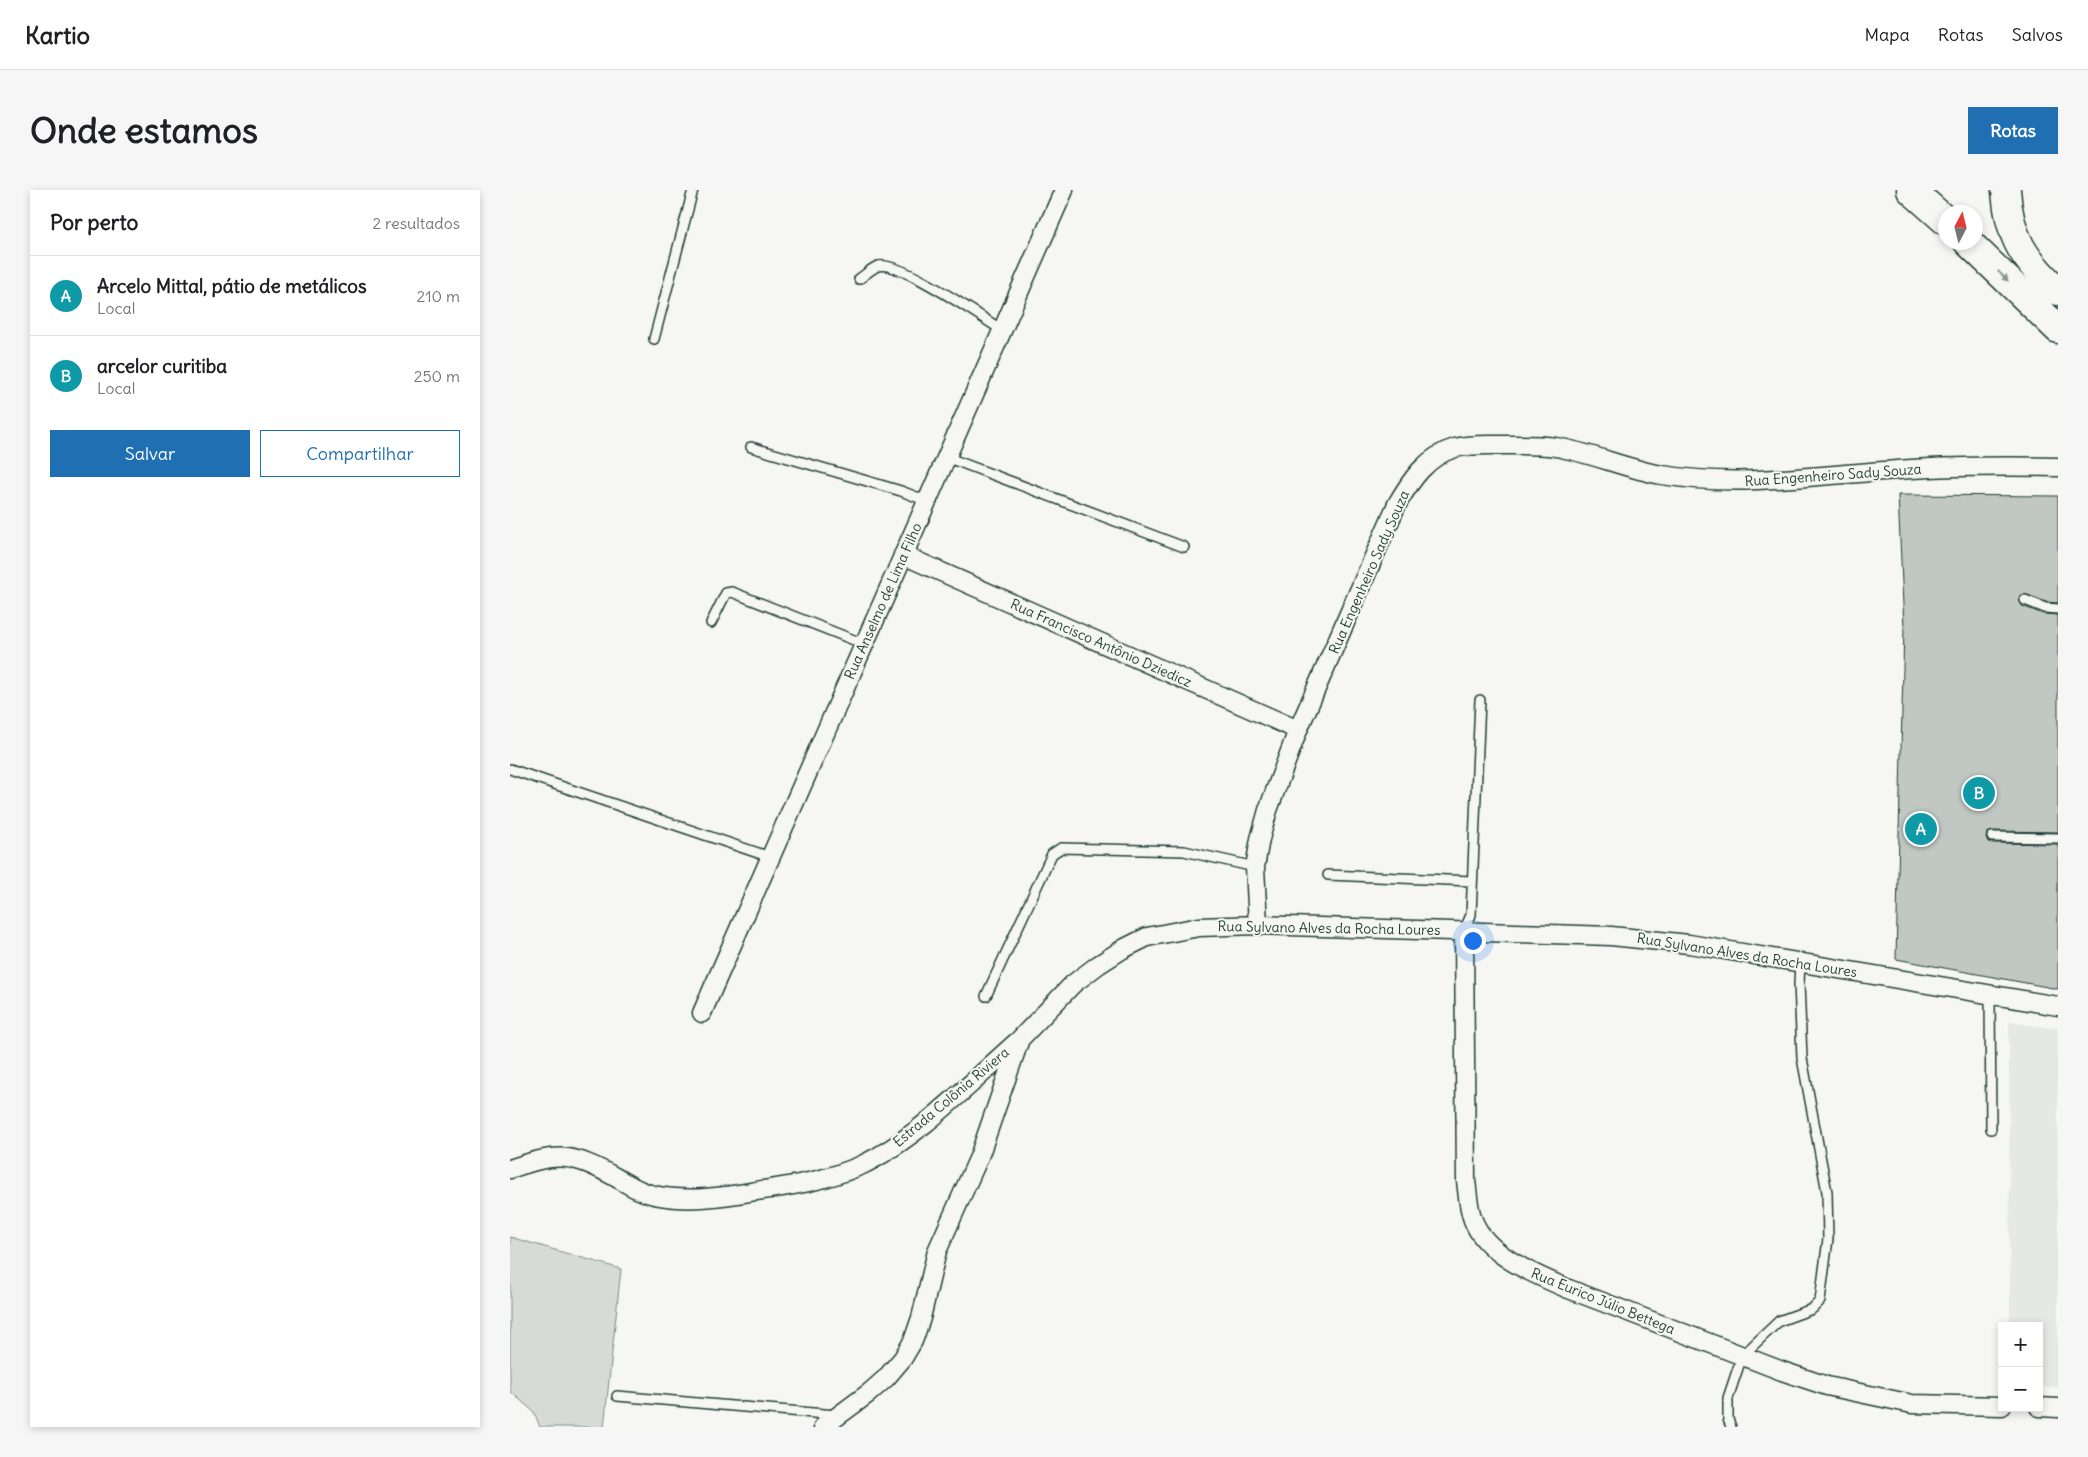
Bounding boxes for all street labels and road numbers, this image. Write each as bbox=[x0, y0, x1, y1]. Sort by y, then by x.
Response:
street label: Rua Engenheiro Sady Souza bbox=[1744, 460, 1922, 490]
street label: Rua Engenheiro Sady Souza bbox=[1325, 487, 1413, 657]
street label: Rua Anselmo de Lima Filho bbox=[840, 520, 926, 682]
street label: Rua Francisco Antônio Dziedicz bbox=[1008, 595, 1195, 691]
street label: Rua Sylvano Alves da Rocha Loures bbox=[1217, 917, 1441, 939]
street label: Rua Sylvano Alves da Rocha Loures bbox=[1636, 929, 1858, 981]
street label: Estrada Colônia Riviera bbox=[889, 1043, 1013, 1151]
street label: Rua Eurico Júlio Bettega bbox=[1528, 1264, 1678, 1338]

